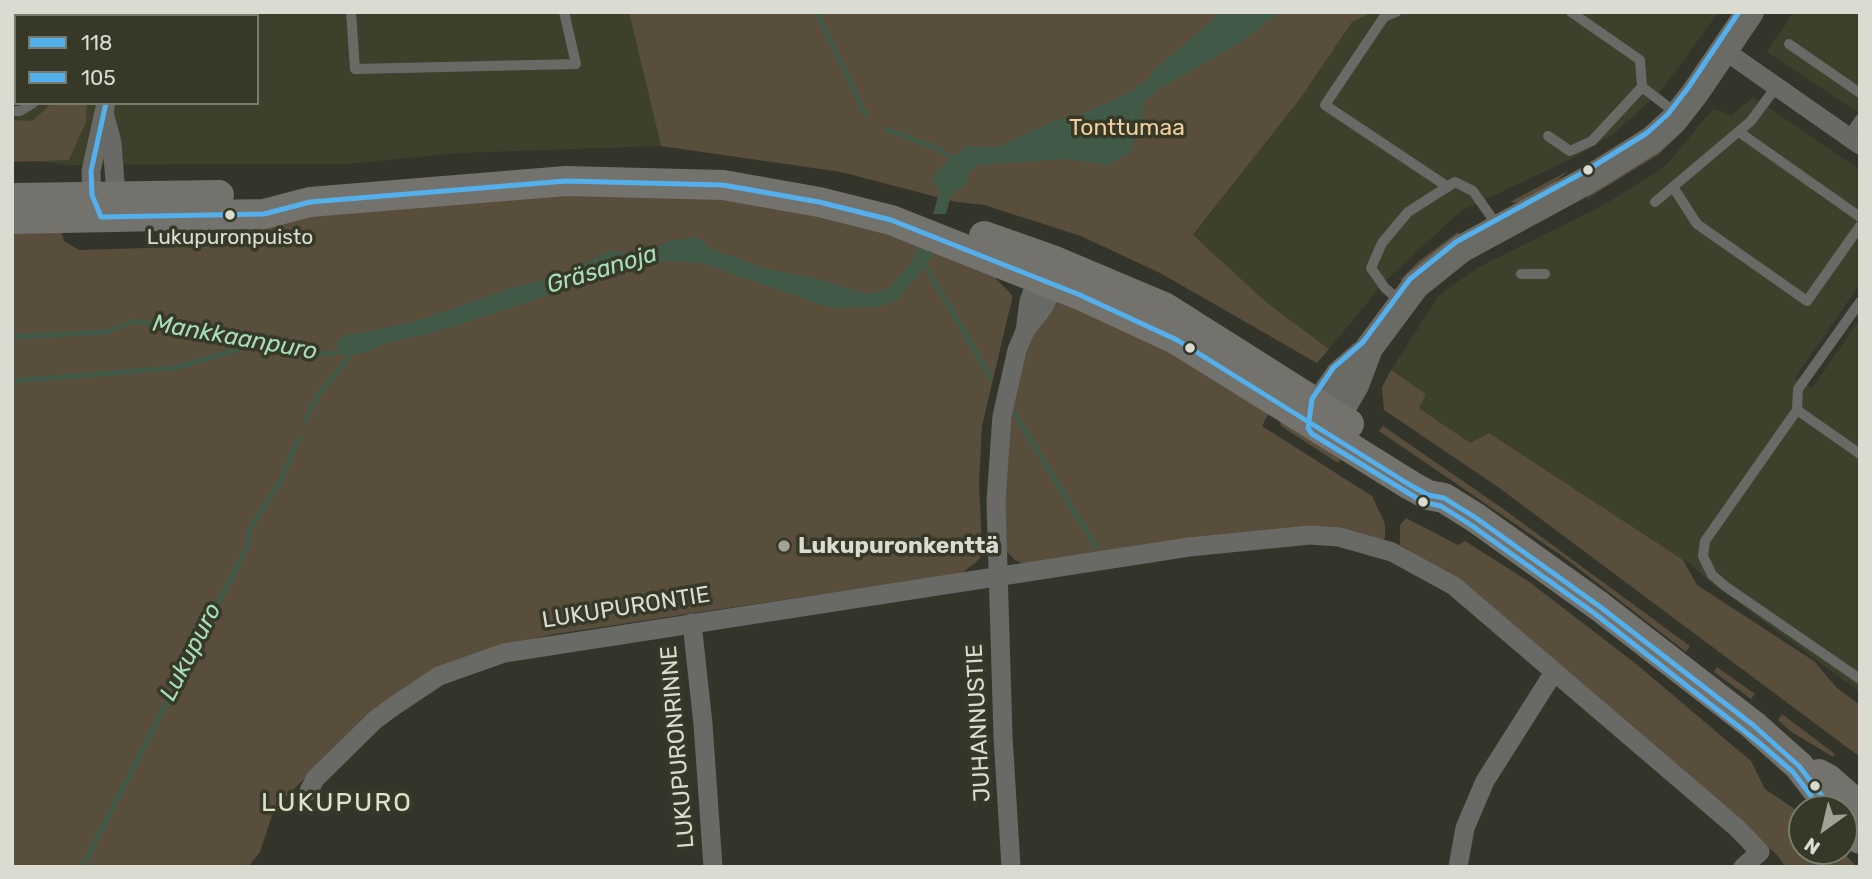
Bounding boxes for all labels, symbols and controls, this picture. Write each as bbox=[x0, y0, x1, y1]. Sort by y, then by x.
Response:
legend bbox=[14, 14, 259, 105]
text: 118 bbox=[81, 30, 112, 55]
text: 105 bbox=[81, 65, 116, 90]
park label: Tonttumaa bbox=[1069, 114, 1185, 142]
unlabelled marker bbox=[1581, 163, 1595, 177]
marker: Lukupuronpuisto bbox=[223, 208, 237, 222]
place label: Lukupuronpuisto bbox=[147, 225, 313, 251]
water label: Gräsanoja bbox=[543, 240, 661, 300]
water label: Mankkaanpuro bbox=[150, 309, 320, 367]
unlabelled marker bbox=[1183, 341, 1197, 355]
unlabelled marker bbox=[1416, 495, 1430, 509]
place label: Lukupuronkenttä bbox=[798, 532, 999, 560]
marker: Lukupuronkenttä bbox=[776, 538, 792, 554]
street label: LUKUPURONTIE bbox=[540, 581, 712, 635]
water label: Lukupuro bbox=[154, 598, 228, 706]
street label: JUHANNUSTIE bbox=[961, 643, 997, 803]
street label: LUKUPURONRINNE bbox=[655, 645, 701, 849]
unlabelled marker bbox=[1808, 779, 1822, 793]
district label: LUKUPURO bbox=[262, 787, 412, 819]
north arrow bbox=[1788, 795, 1858, 865]
text: N bbox=[1800, 833, 1824, 860]

